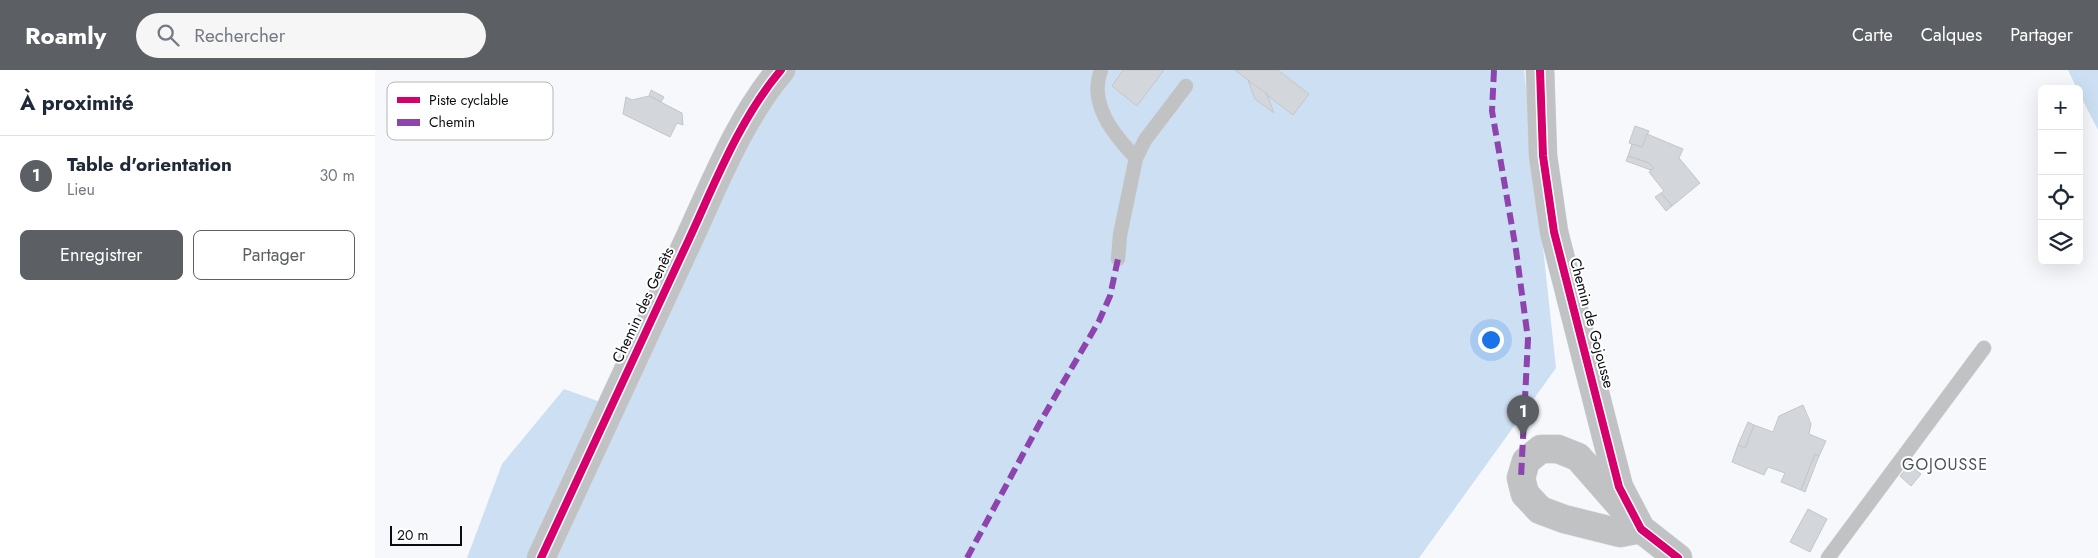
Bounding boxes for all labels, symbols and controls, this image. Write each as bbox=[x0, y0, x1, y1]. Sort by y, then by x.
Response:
search box bbox=[136, 13, 486, 58]
text: Roamly bbox=[25, 18, 106, 53]
icon: search bbox=[154, 21, 182, 49]
text: Rechercher bbox=[194, 22, 285, 49]
text: Carte bbox=[1852, 22, 1893, 48]
text: Calques bbox=[1921, 22, 1982, 48]
text: Partager bbox=[2010, 22, 2073, 48]
legend bbox=[387, 82, 553, 140]
map controls bbox=[2038, 85, 2083, 265]
button: + bbox=[2038, 85, 2083, 130]
text: À proximité bbox=[20, 88, 134, 118]
text: Piste cyclable bbox=[429, 90, 508, 110]
text: Chemin bbox=[429, 112, 475, 132]
button: − bbox=[2038, 130, 2083, 175]
text: Table d'orientation bbox=[67, 151, 232, 178]
text: 1 bbox=[32, 164, 40, 187]
text: 30 m bbox=[319, 164, 355, 187]
button: locate bbox=[2038, 175, 2083, 220]
text: Lieu bbox=[67, 178, 95, 201]
button: layers bbox=[2038, 220, 2083, 265]
button: Enregistrer bbox=[20, 230, 183, 280]
button: Partager bbox=[193, 230, 355, 280]
street label: Chemin des Genêts bbox=[607, 244, 679, 366]
street label: Chemin de Gojousse bbox=[1564, 255, 1620, 391]
your location bbox=[1478, 327, 1504, 353]
pin: 1 bbox=[1507, 395, 1539, 436]
district label: GOJOUSSE bbox=[1902, 453, 1988, 476]
scale bar bbox=[390, 523, 463, 546]
text: 20 m bbox=[397, 525, 429, 545]

